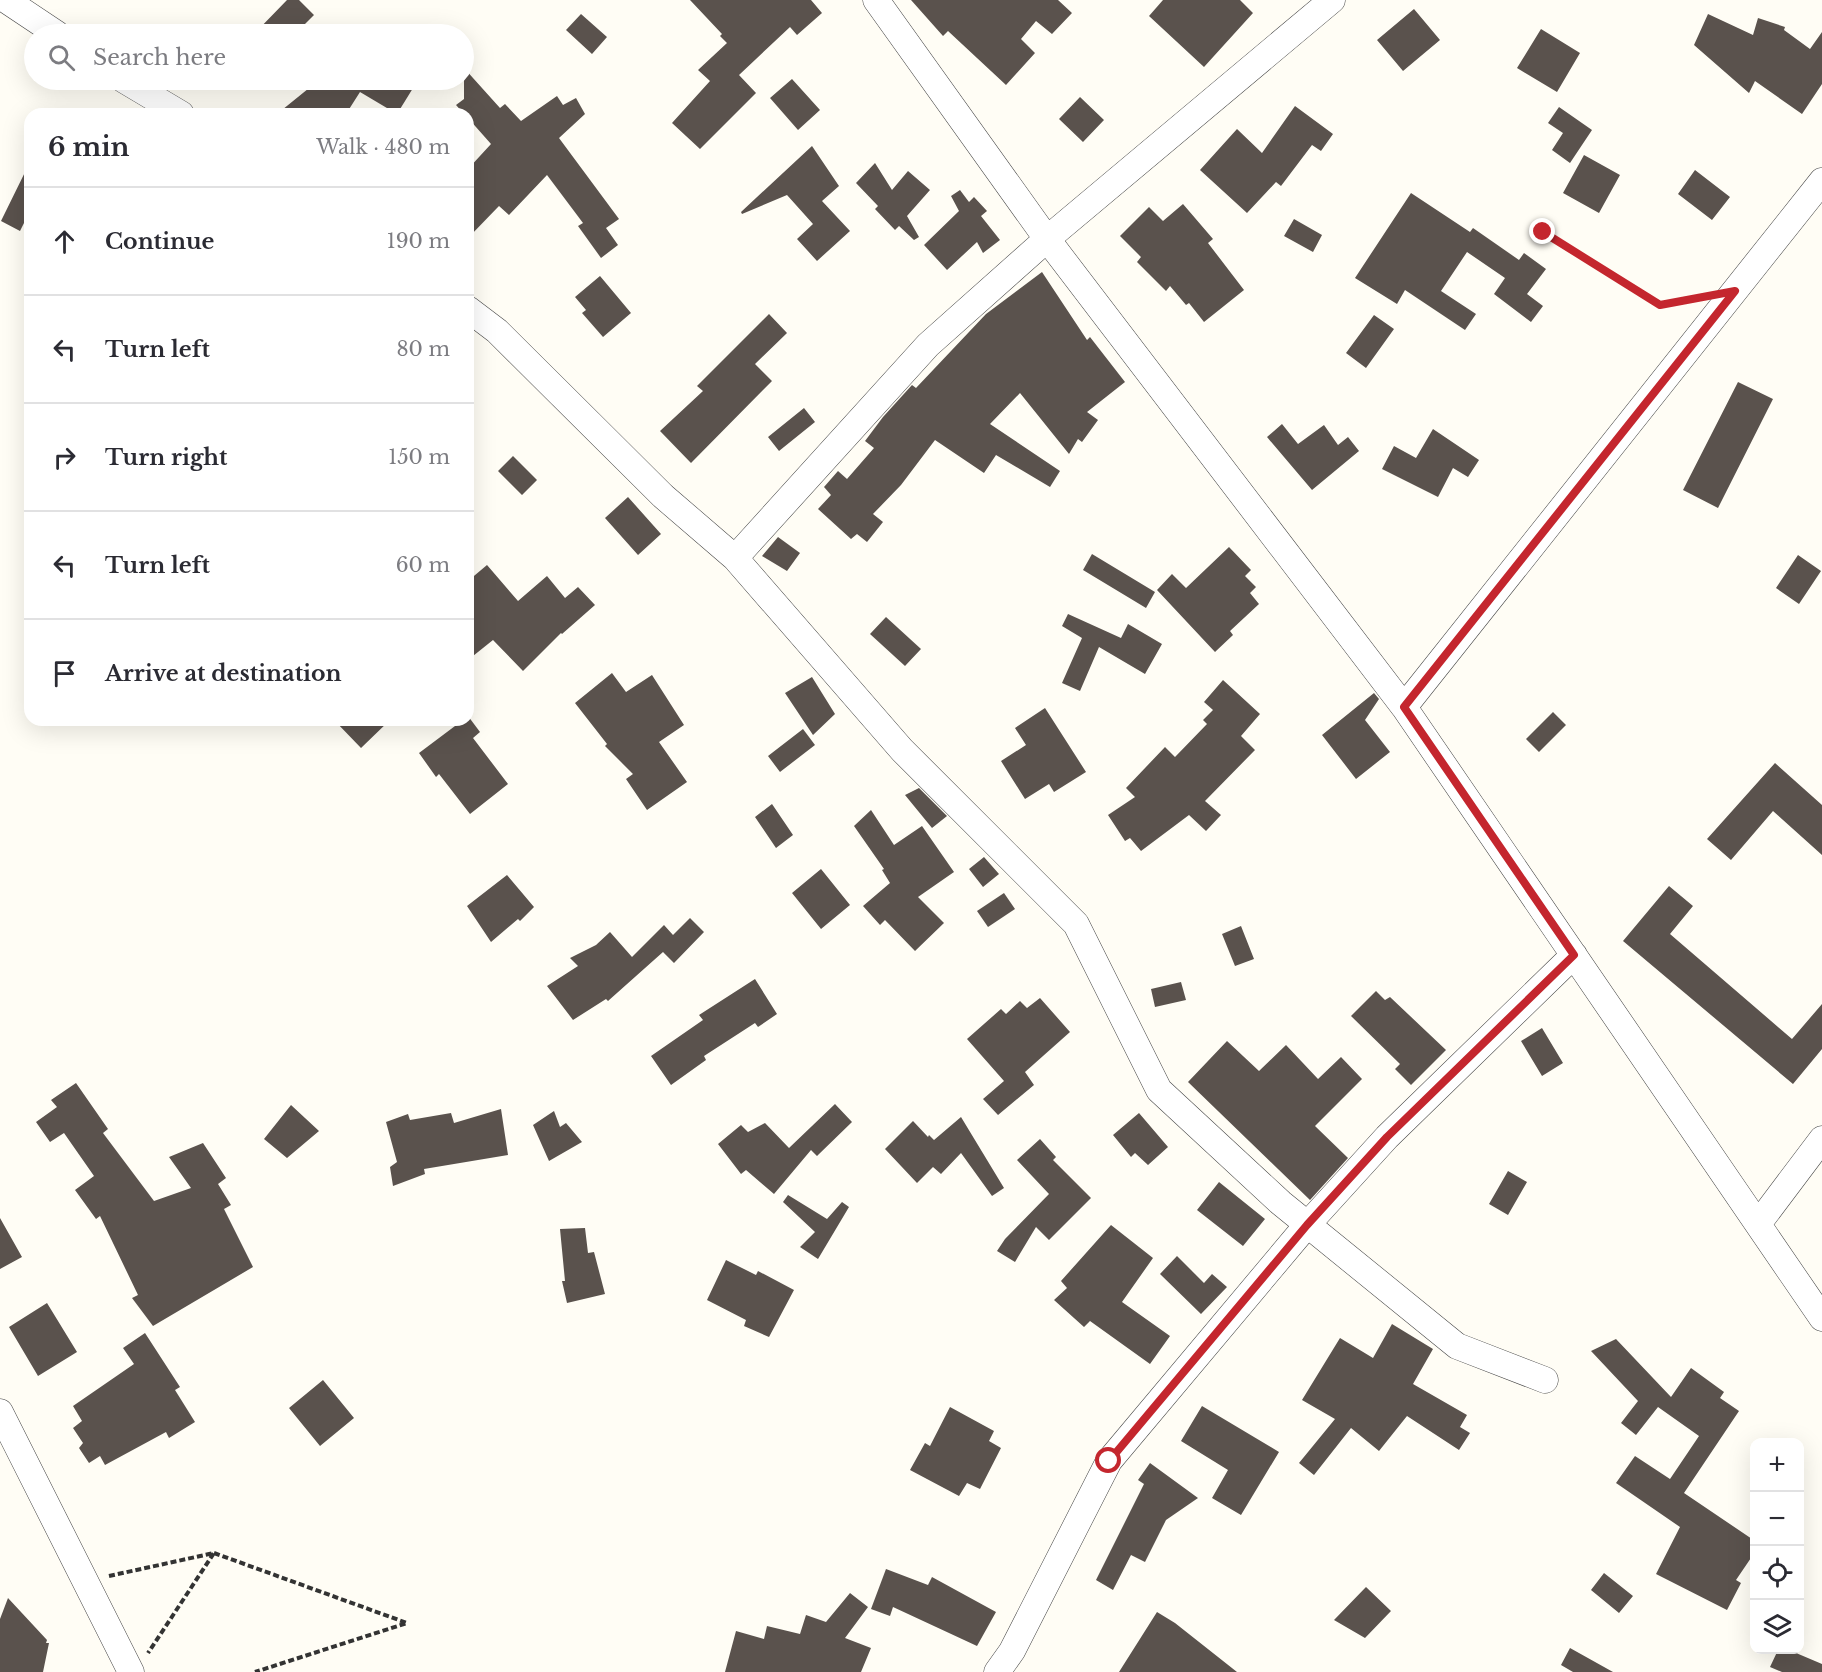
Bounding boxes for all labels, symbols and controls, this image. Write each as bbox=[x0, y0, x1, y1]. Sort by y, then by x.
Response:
search box bbox=[24, 24, 474, 90]
icon: search bbox=[45, 41, 78, 74]
text: Search here bbox=[93, 44, 226, 71]
text: 6 min bbox=[48, 131, 129, 163]
text: Walk · 480 m bbox=[316, 135, 450, 159]
route end bbox=[1529, 218, 1555, 244]
icon: ahead bbox=[48, 225, 81, 258]
text: Continue bbox=[105, 228, 214, 255]
text: 190 m bbox=[387, 229, 450, 253]
icon: left bbox=[48, 333, 81, 366]
text: Turn left bbox=[105, 336, 210, 363]
text: 80 m bbox=[396, 337, 450, 361]
icon: right bbox=[48, 441, 81, 474]
text: Turn right bbox=[105, 444, 227, 471]
text: 150 m bbox=[388, 445, 450, 469]
icon: left bbox=[48, 549, 81, 582]
text: Turn left bbox=[105, 552, 210, 579]
text: 60 m bbox=[396, 553, 450, 577]
icon: arrive bbox=[48, 657, 81, 690]
text: Arrive at destination bbox=[105, 660, 342, 687]
map controls bbox=[1750, 1438, 1804, 1654]
button: + bbox=[1750, 1438, 1804, 1492]
route start bbox=[1095, 1447, 1121, 1473]
button: − bbox=[1750, 1492, 1804, 1546]
button: locate bbox=[1750, 1546, 1804, 1600]
button: layers bbox=[1750, 1600, 1804, 1654]

